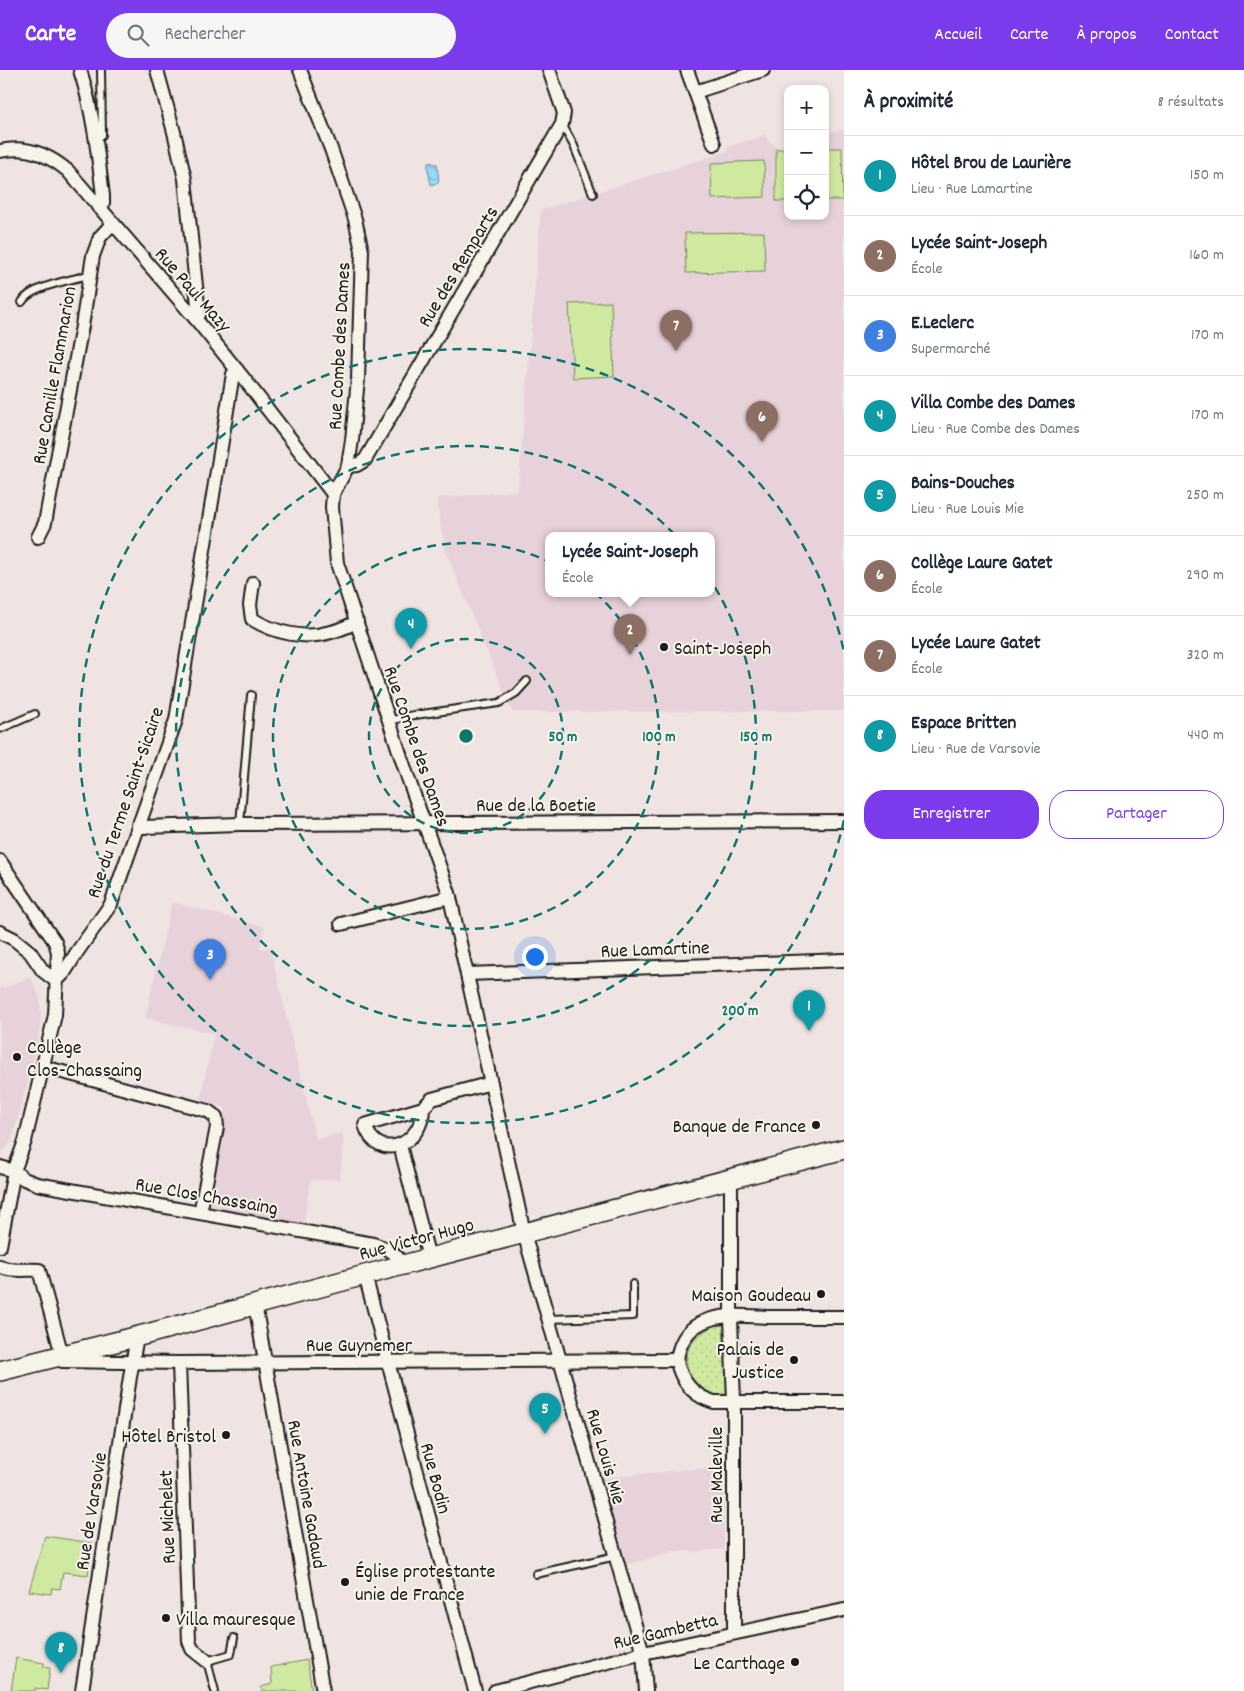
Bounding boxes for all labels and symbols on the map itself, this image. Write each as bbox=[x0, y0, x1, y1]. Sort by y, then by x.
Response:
street label: Rue des Remparts bbox=[412, 202, 507, 333]
street label: Rue Paul Mazy bbox=[147, 242, 237, 340]
street label: Rue Combe des Dames bbox=[323, 261, 359, 431]
street label: Rue Camille Flammarion bbox=[26, 284, 85, 467]
pin: 7 bbox=[660, 310, 692, 351]
pin: 6 bbox=[746, 401, 778, 442]
pin: 4 bbox=[395, 608, 427, 649]
pin: 2 bbox=[614, 614, 646, 655]
place label: Saint-Joseph bbox=[674, 636, 771, 664]
marker: Saint-Joseph bbox=[658, 641, 670, 653]
street label: Rue Combe des Dames bbox=[375, 663, 456, 831]
street label: Rue du Terme Saint-Sicaire bbox=[81, 703, 173, 902]
centre of rings bbox=[457, 727, 475, 745]
text: 50 m bbox=[549, 727, 577, 749]
text: 100 m bbox=[642, 727, 676, 749]
text: 150 m bbox=[740, 727, 772, 749]
street label: Rue de la Boetie bbox=[476, 793, 596, 821]
street label: Rue Lamartine bbox=[600, 935, 710, 967]
pin: 3 bbox=[194, 939, 226, 980]
your location bbox=[522, 944, 548, 970]
pin: 1 bbox=[793, 990, 825, 1031]
text: 200 m bbox=[722, 1001, 758, 1023]
place label: Collège Clos-Chassaing bbox=[27, 1035, 142, 1086]
marker: Collège Clos-Chassaing bbox=[11, 1051, 23, 1063]
place label: Banque de France bbox=[672, 1114, 806, 1142]
marker: Banque de France bbox=[810, 1119, 822, 1131]
street label: Rue Clos Chassaing bbox=[133, 1172, 280, 1224]
street label: Rue Victor Hugo bbox=[356, 1212, 477, 1270]
place label: Maison Goudeau bbox=[691, 1283, 811, 1311]
marker: Maison Goudeau bbox=[815, 1288, 827, 1300]
street label: Rue Guynemer bbox=[306, 1333, 413, 1361]
place label: Palais de Justice bbox=[717, 1337, 784, 1388]
marker: Palais de Justice bbox=[788, 1354, 800, 1366]
pin: 5 bbox=[529, 1393, 561, 1434]
street label: Rue Louis Mie bbox=[577, 1406, 631, 1508]
street label: Rue Antoine Gadaud bbox=[278, 1418, 332, 1571]
place label: Hôtel Bristol bbox=[121, 1424, 216, 1452]
street label: Rue Maleville bbox=[704, 1426, 732, 1523]
marker: Hôtel Bristol bbox=[220, 1429, 232, 1441]
street label: Rue Bodin bbox=[411, 1440, 457, 1517]
street label: Rue de Varsovie bbox=[70, 1450, 116, 1572]
street label: Rue Michelet bbox=[153, 1469, 185, 1564]
place label: Église protestante unie de France bbox=[355, 1559, 496, 1610]
marker: Église protestante unie de France bbox=[339, 1576, 351, 1588]
place label: Villa mauresque bbox=[176, 1607, 296, 1635]
street label: Rue Gambetta bbox=[611, 1607, 721, 1659]
marker: Villa mauresque bbox=[160, 1612, 172, 1624]
pin: 8 bbox=[45, 1632, 77, 1673]
place label: Le Carthage bbox=[693, 1651, 785, 1679]
marker: Le Carthage bbox=[789, 1656, 801, 1668]

